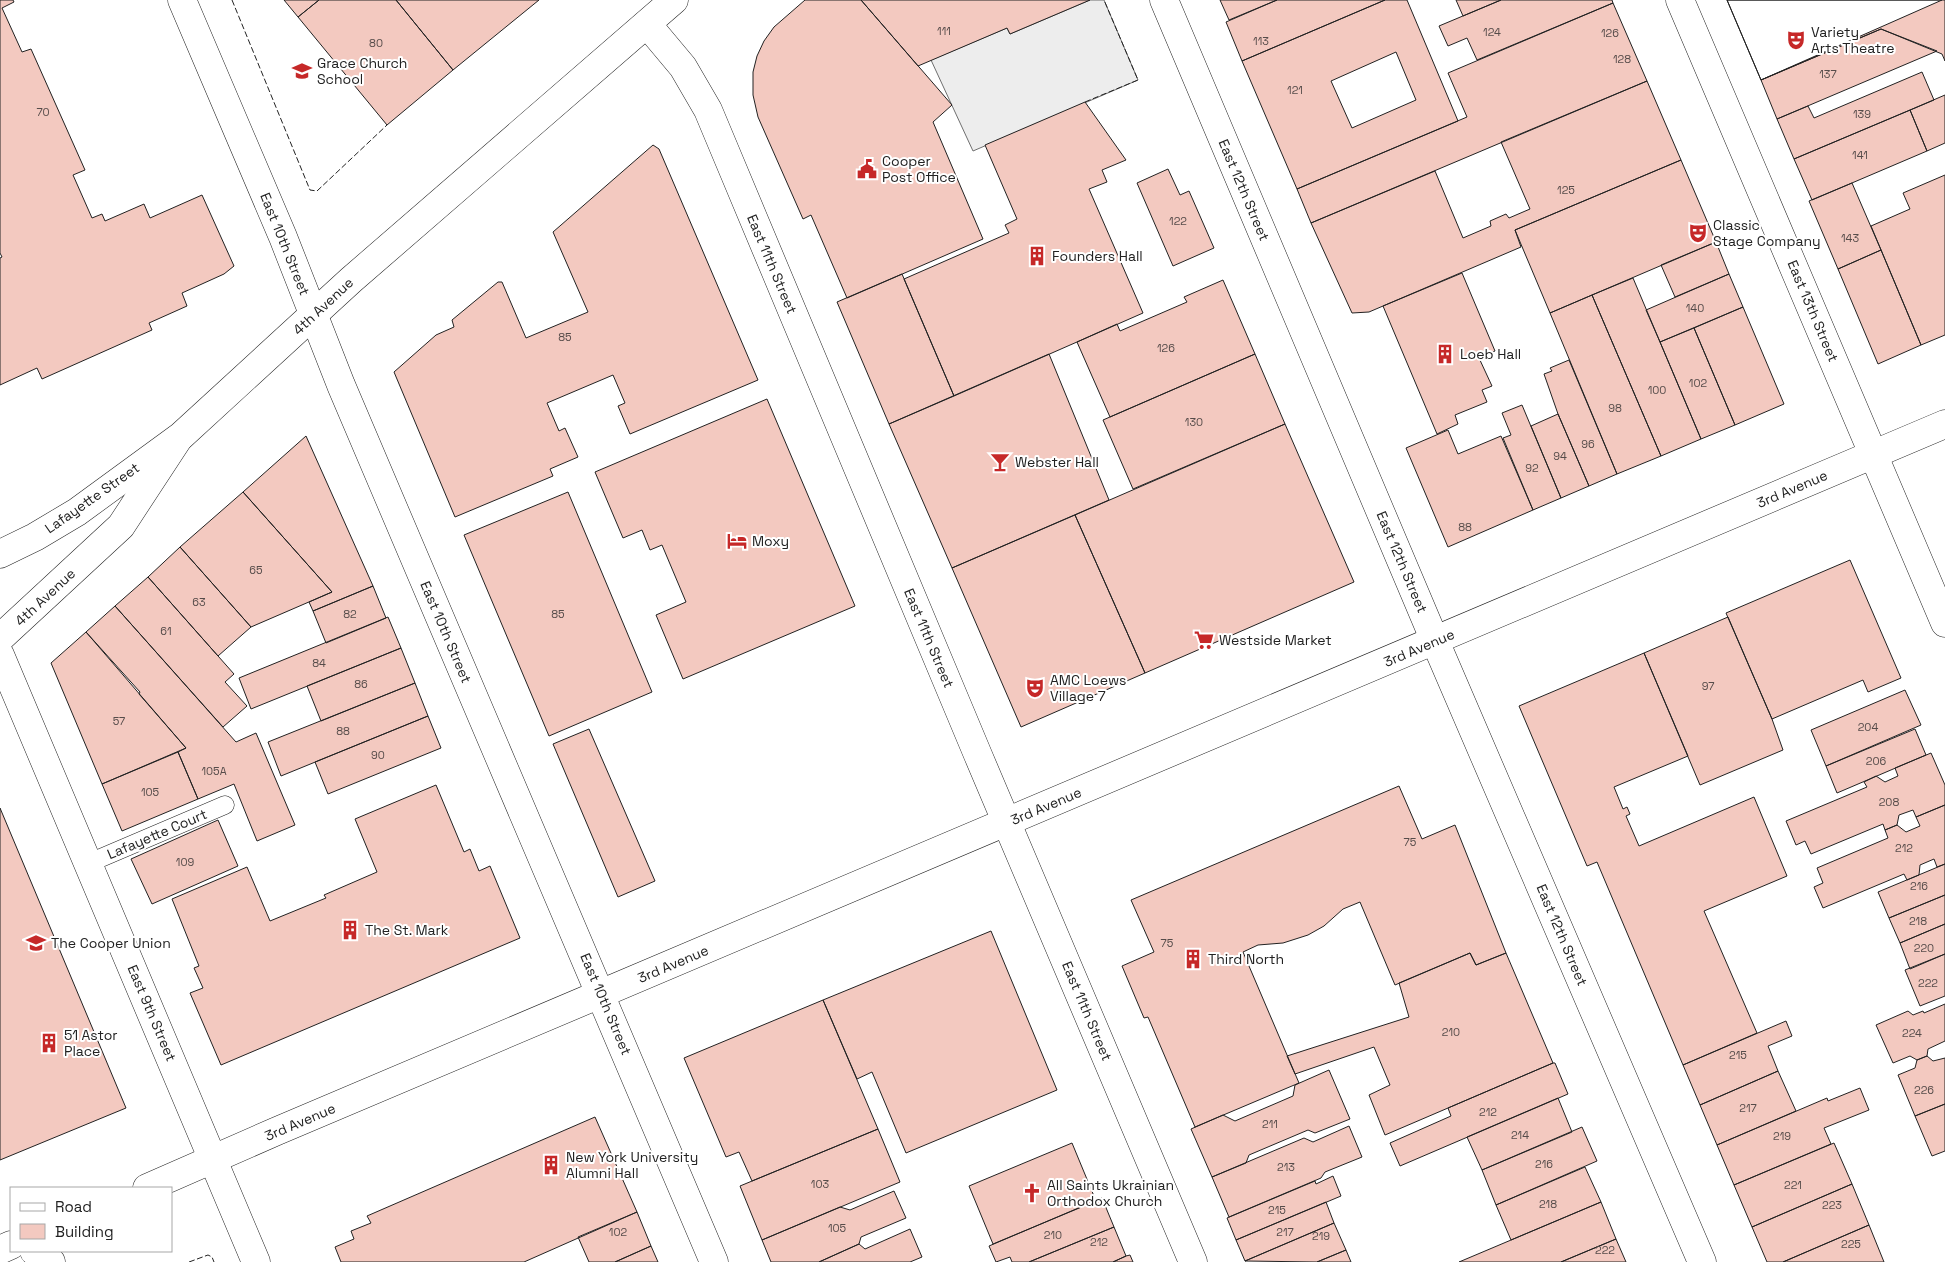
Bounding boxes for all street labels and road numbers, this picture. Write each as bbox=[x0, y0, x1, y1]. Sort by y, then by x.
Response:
street label: East 12th Street bbox=[1214, 136, 1274, 244]
street label: East 10th Street bbox=[256, 190, 314, 298]
street label: East 11th Street bbox=[743, 212, 801, 316]
street label: East 13th Street bbox=[1783, 257, 1843, 365]
street label: 4th Avenue bbox=[289, 273, 357, 339]
street label: Lafayette Street bbox=[41, 459, 143, 537]
street label: 3rd Avenue bbox=[1754, 466, 1830, 512]
street label: East 12th Street bbox=[1372, 508, 1432, 616]
street label: 4th Avenue bbox=[11, 564, 79, 630]
street label: East 10th Street bbox=[416, 578, 476, 686]
street label: East 11th Street bbox=[900, 586, 958, 690]
street label: 3rd Avenue bbox=[1381, 625, 1457, 671]
street label: 3rd Avenue bbox=[1008, 783, 1084, 829]
street label: Lafayette Court bbox=[104, 805, 210, 863]
street label: East 12th Street bbox=[1532, 881, 1592, 989]
street label: 3rd Avenue bbox=[635, 941, 711, 987]
street label: East 10th Street bbox=[576, 950, 636, 1058]
street label: East 11th Street bbox=[1058, 959, 1116, 1063]
street label: East 9th Street bbox=[124, 962, 180, 1064]
street label: 3rd Avenue bbox=[262, 1099, 338, 1145]

